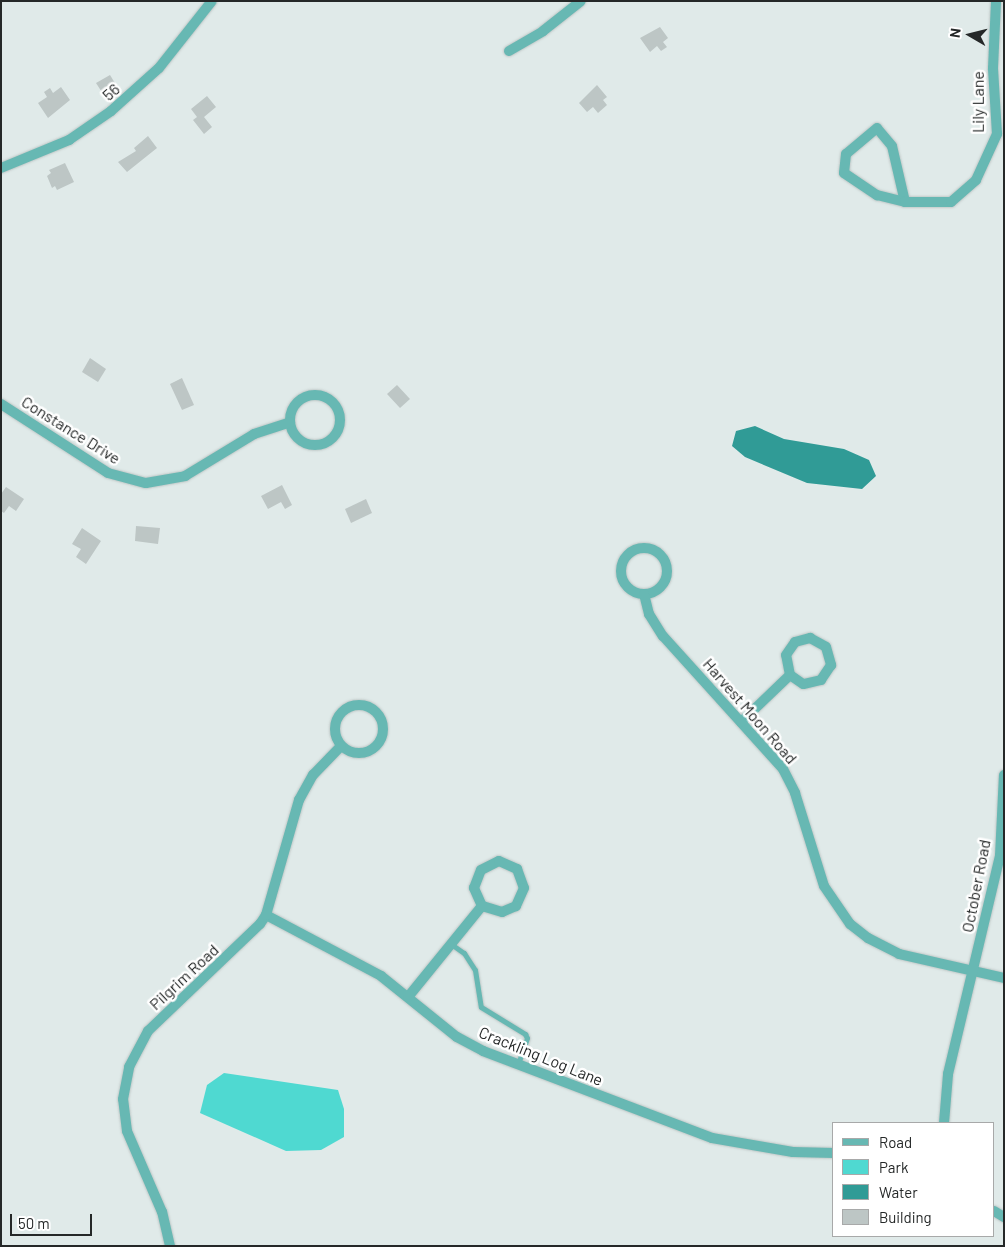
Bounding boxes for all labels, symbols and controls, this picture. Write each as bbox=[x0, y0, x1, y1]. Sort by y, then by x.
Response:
north arrow bbox=[945, 10, 995, 60]
text: N bbox=[946, 27, 964, 39]
street label: Lily Lane bbox=[968, 71, 988, 133]
street label: 56 bbox=[98, 79, 124, 105]
street label: Constance Drive bbox=[18, 392, 124, 468]
street label: Harvest Moon Road bbox=[699, 654, 801, 768]
street label: October Road bbox=[958, 838, 994, 934]
street label: Pilgrim Road bbox=[145, 940, 223, 1014]
street label: Crackling Log Lane bbox=[476, 1022, 606, 1090]
legend bbox=[832, 1122, 995, 1237]
text: Road bbox=[879, 1133, 912, 1151]
text: Park bbox=[879, 1158, 908, 1176]
text: Water bbox=[879, 1183, 918, 1201]
scale bar bbox=[12, 1204, 95, 1236]
text: Building bbox=[879, 1208, 932, 1226]
text: 50 m bbox=[18, 1214, 50, 1232]

